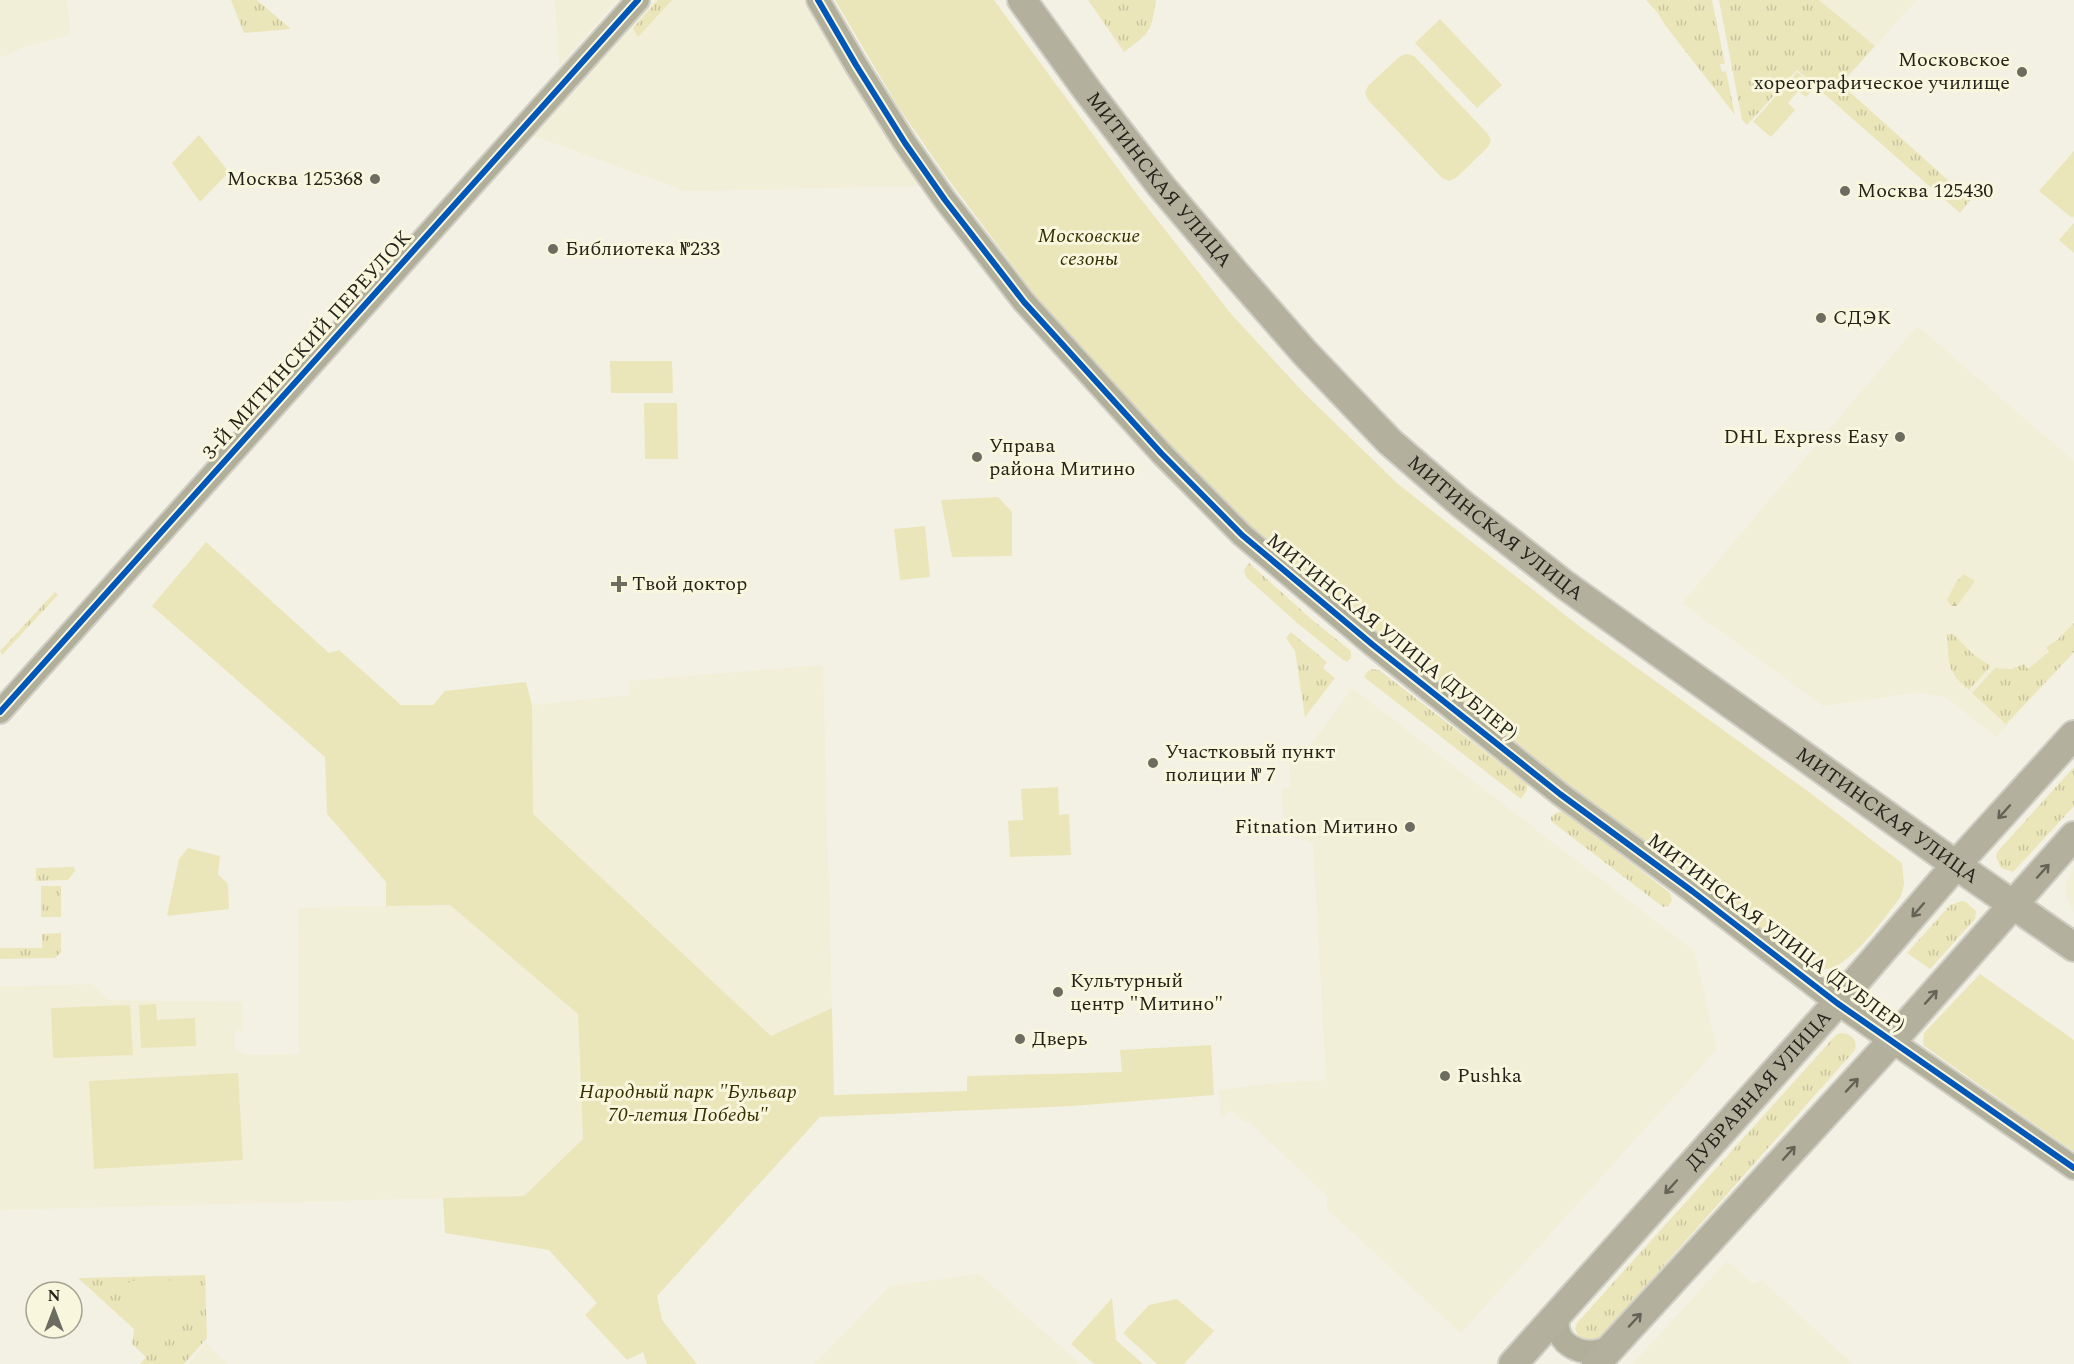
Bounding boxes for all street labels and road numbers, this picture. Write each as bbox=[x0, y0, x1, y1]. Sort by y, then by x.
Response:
street label: МИТИНСКАЯ УЛИЦА bbox=[1079, 85, 1239, 274]
street label: 3-Й МИТИНСКИЙ ПЕРЕУЛОК bbox=[195, 223, 419, 467]
street label: МИТИНСКАЯ УЛИЦА bbox=[1400, 448, 1590, 609]
street label: МИТИНСКАЯ УЛИЦА (ДУБЛЕР) bbox=[1260, 526, 1524, 748]
street label: МИТИНСКАЯ УЛИЦА bbox=[1789, 740, 1985, 891]
street label: МИТИНСКАЯ УЛИЦА (ДУБЛЕР) bbox=[1641, 826, 1911, 1040]
street label: ДУБРАВНАЯ УЛИЦА bbox=[1679, 1003, 1839, 1177]

